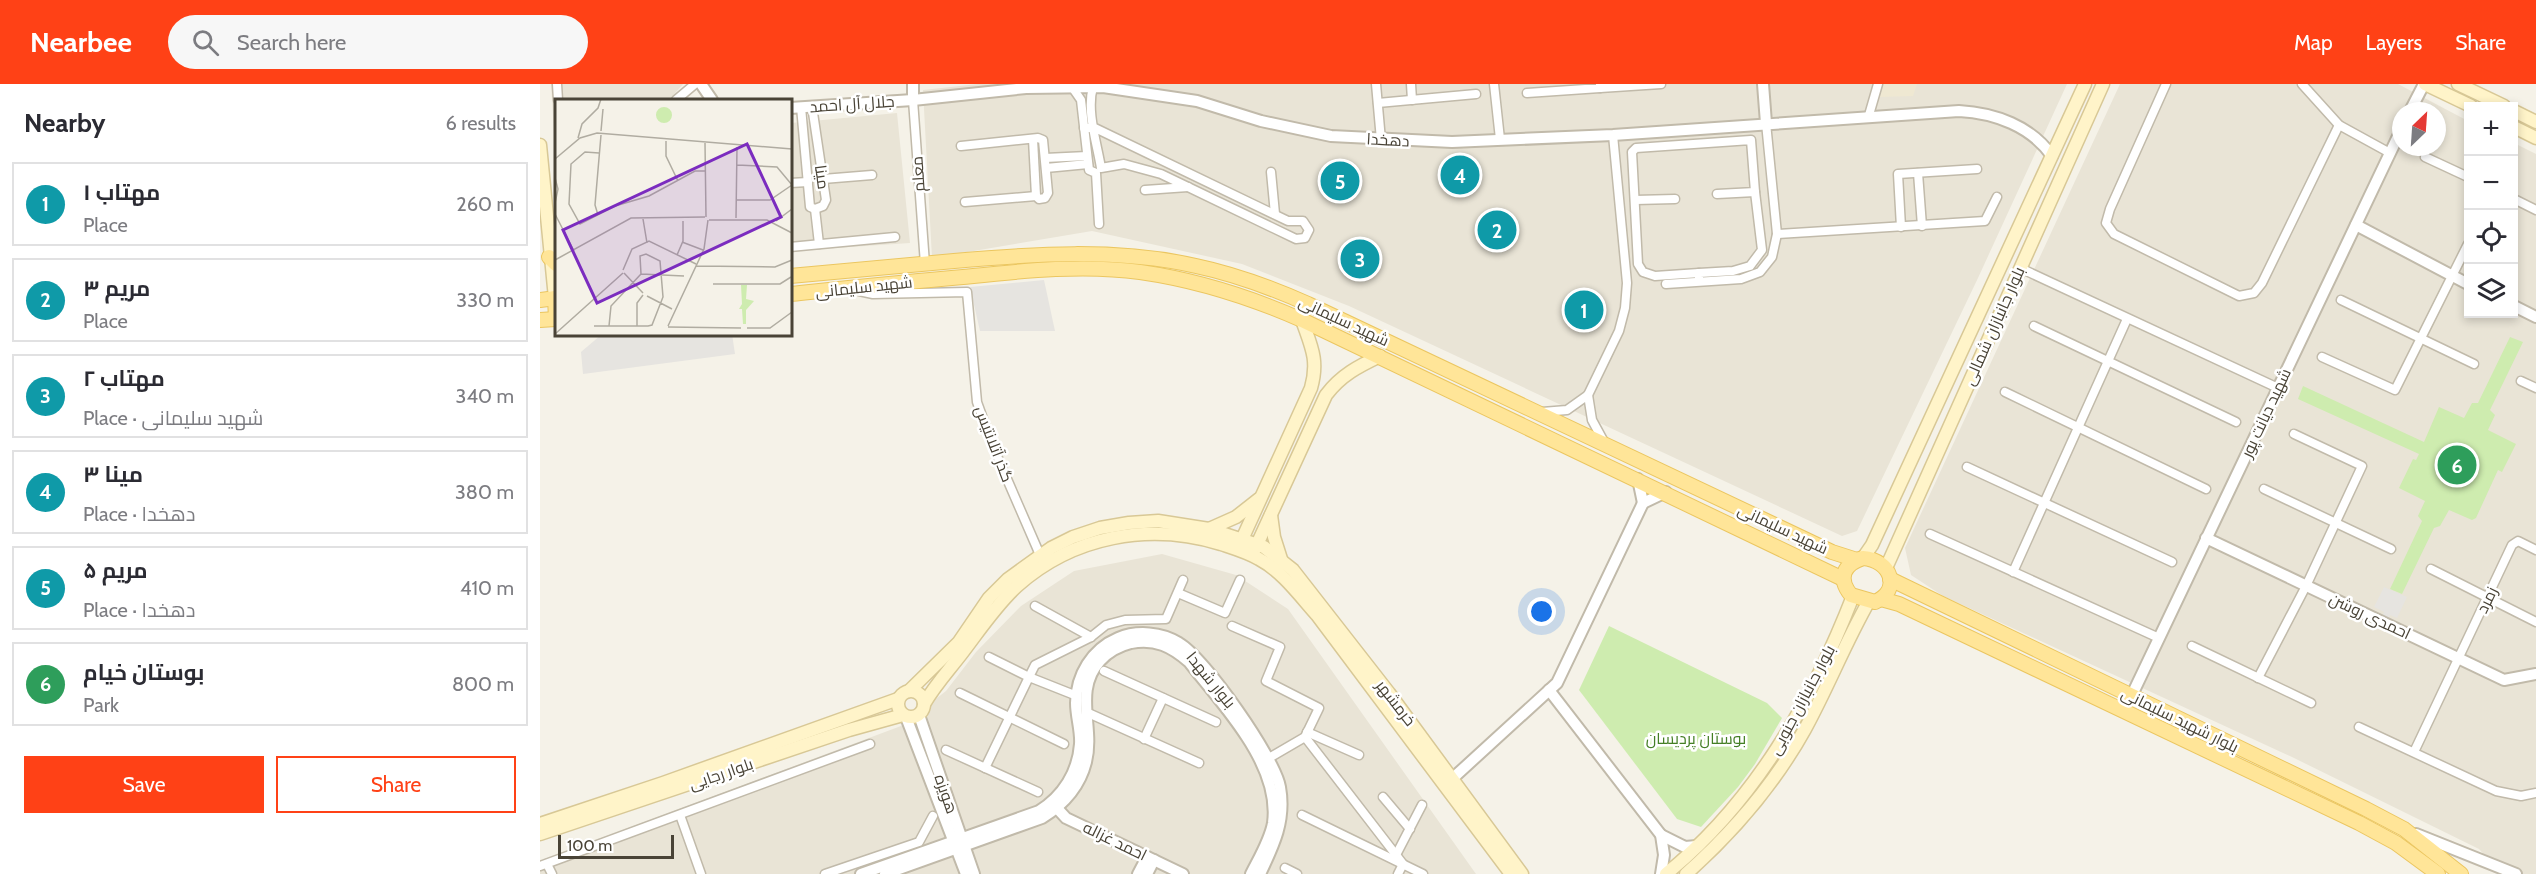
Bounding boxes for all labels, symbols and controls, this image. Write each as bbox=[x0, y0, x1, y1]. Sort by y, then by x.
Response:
search box bbox=[168, 15, 588, 69]
text: Nearbee bbox=[30, 25, 132, 59]
icon: search bbox=[189, 26, 222, 59]
text: Search here bbox=[237, 29, 346, 56]
text: Map bbox=[2294, 30, 2333, 55]
text: Layers bbox=[2366, 30, 2422, 55]
text: Share bbox=[2455, 30, 2506, 55]
street label: جلال آل احمد bbox=[809, 92, 895, 117]
inset map bbox=[555, 99, 792, 336]
north arrow bbox=[2392, 102, 2446, 156]
map controls bbox=[2464, 102, 2518, 318]
button: + bbox=[2464, 102, 2518, 156]
text: Nearby bbox=[24, 107, 105, 139]
text: 6 results bbox=[445, 111, 516, 135]
street label: دهخدا bbox=[1366, 129, 1410, 151]
pin: 4 bbox=[1440, 152, 1480, 197]
street label: معلم bbox=[907, 155, 931, 193]
button: − bbox=[2464, 156, 2518, 210]
pin: 5 bbox=[1320, 158, 1360, 204]
street label: مینا bbox=[811, 164, 833, 190]
text: مهتاب ۱ bbox=[83, 179, 160, 206]
text: 1 bbox=[42, 192, 49, 216]
text: 260 m bbox=[456, 192, 514, 216]
pin: 2 bbox=[1478, 208, 1516, 252]
button: locate bbox=[2464, 210, 2518, 264]
text: Place bbox=[83, 213, 128, 237]
pin: 3 bbox=[1340, 236, 1380, 282]
street label: بلوار جانبازان شمالی bbox=[1959, 264, 2030, 389]
button: layers bbox=[2464, 264, 2518, 318]
street label: شهید سلیمانی bbox=[815, 272, 914, 303]
text: مریم ۳ bbox=[83, 275, 150, 302]
text: 2 bbox=[40, 288, 51, 312]
text: 330 m bbox=[456, 288, 514, 312]
pin: 1 bbox=[1564, 288, 1604, 332]
street label: شهید سلیمانی bbox=[1295, 292, 1392, 351]
text: Place bbox=[83, 309, 128, 333]
text: مهتاب ۲ bbox=[83, 365, 165, 392]
street label: شهید دیانت پور bbox=[2237, 365, 2297, 462]
text: 3 bbox=[40, 384, 51, 408]
text: 340 m bbox=[456, 384, 514, 408]
street label: گذر آتلانتیس bbox=[970, 403, 1017, 485]
text: Place · شهید سلیمانی bbox=[83, 406, 263, 430]
pin: 6 bbox=[2438, 442, 2476, 488]
text: مینا ۳ bbox=[83, 461, 143, 488]
text: 4 bbox=[39, 480, 52, 504]
text: 380 m bbox=[455, 480, 514, 504]
street label: شهید سلیمانی bbox=[1734, 500, 1831, 559]
text: Place · دهخدا bbox=[83, 502, 195, 526]
text: مریم ۵ bbox=[83, 557, 148, 584]
text: 5 bbox=[40, 576, 51, 600]
text: 410 m bbox=[460, 576, 514, 600]
street label: زمرد bbox=[2473, 584, 2501, 616]
street label: احمدی روشن bbox=[2326, 589, 2414, 644]
your location bbox=[1527, 597, 1556, 626]
text: Place · دهخدا bbox=[83, 598, 195, 622]
street label: بلوار جانبازان جنوبی bbox=[1765, 642, 1840, 759]
street label: بلوار شهدا bbox=[1182, 648, 1240, 713]
text: بوستان خیام bbox=[83, 659, 204, 686]
text: 6 bbox=[40, 672, 51, 696]
text: 800 m bbox=[452, 672, 514, 696]
street label: خرمشهر bbox=[1371, 675, 1420, 730]
street label: بلوار شهید سلیمانی bbox=[2118, 683, 2242, 757]
text: Park bbox=[83, 693, 119, 717]
park label: بوستان پردیسان bbox=[1646, 729, 1746, 750]
street label: بلوار رجایی bbox=[686, 754, 756, 795]
button: Save bbox=[24, 756, 264, 813]
button: Share bbox=[276, 756, 516, 813]
street label: هویزه bbox=[930, 772, 962, 816]
street label: احمد غزاله bbox=[1080, 817, 1150, 865]
scale bar bbox=[558, 832, 674, 860]
text: 100 m bbox=[567, 836, 612, 855]

